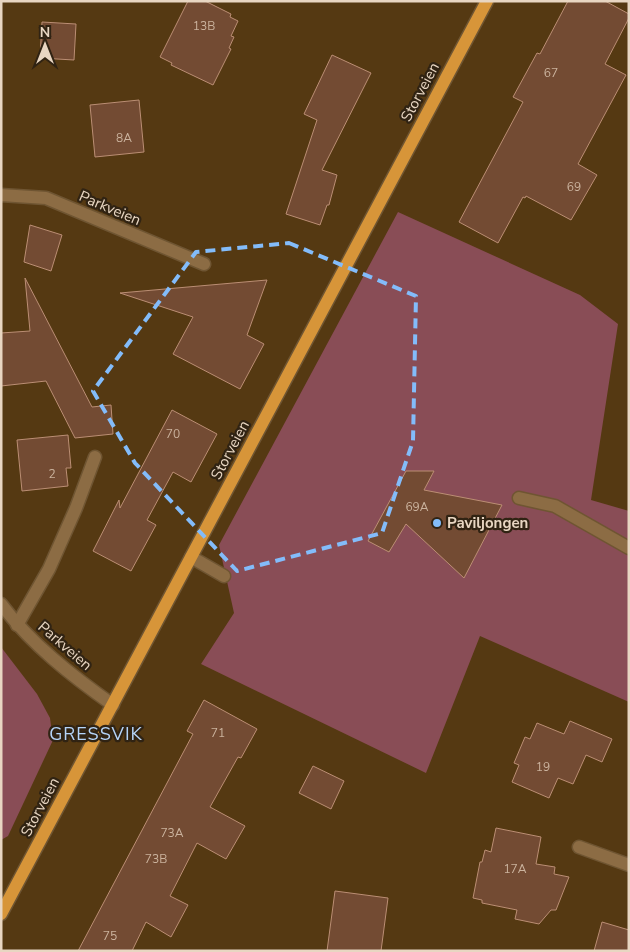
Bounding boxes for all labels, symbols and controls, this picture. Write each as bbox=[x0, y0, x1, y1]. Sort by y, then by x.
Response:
house number: 13B bbox=[193, 18, 215, 34]
north arrow bbox=[20, 20, 70, 70]
text: N bbox=[40, 23, 50, 42]
street label: Storveien bbox=[396, 59, 444, 125]
house number: 67 bbox=[544, 65, 558, 81]
house number: 8A bbox=[116, 130, 132, 146]
house number: 69 bbox=[567, 179, 581, 195]
street label: Parkveien bbox=[76, 186, 144, 230]
street label: Storveien bbox=[206, 417, 254, 483]
house number: 70 bbox=[166, 426, 180, 442]
house number: 2 bbox=[48, 466, 56, 482]
house number: 69A bbox=[405, 499, 429, 515]
place label: Paviljongen bbox=[447, 513, 528, 533]
marker: Paviljongen bbox=[431, 517, 443, 529]
street label: Parkveien bbox=[34, 617, 96, 675]
district label: GRESSVIK bbox=[49, 722, 143, 746]
house number: 71 bbox=[211, 725, 225, 741]
house number: 19 bbox=[536, 759, 550, 775]
street label: Storveien bbox=[16, 774, 64, 840]
house number: 73A bbox=[160, 825, 184, 841]
house number: 73B bbox=[145, 851, 167, 867]
house number: 17A bbox=[503, 861, 527, 877]
house number: 75 bbox=[103, 928, 117, 944]

